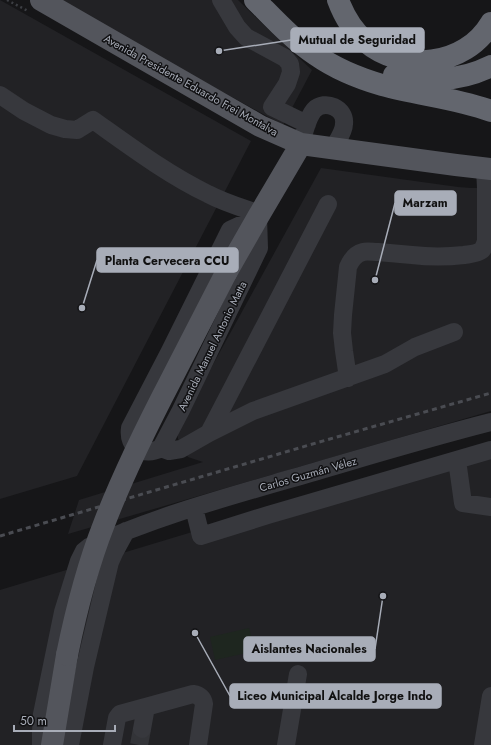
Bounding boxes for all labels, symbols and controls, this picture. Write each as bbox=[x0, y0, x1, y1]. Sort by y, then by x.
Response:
callout: Mutual de Seguridad bbox=[291, 28, 424, 52]
street label: Avenida Presidente Eduardo Frei Montalva bbox=[101, 30, 281, 140]
text: Mutual de Seguridad bbox=[298, 31, 416, 49]
callout: Marzam bbox=[395, 191, 456, 215]
text: Marzam bbox=[402, 194, 448, 212]
callout: Planta Cervecera CCU bbox=[97, 248, 238, 272]
text: Planta Cervecera CCU bbox=[105, 252, 229, 270]
street label: Avenida Manuel Antonio Matta bbox=[174, 279, 250, 413]
street label: Carlos Guzmán Vélez bbox=[258, 452, 358, 496]
callout: Aislantes Nacionales bbox=[244, 637, 375, 661]
text: Aislantes Nacionales bbox=[250, 640, 367, 658]
callout: Liceo Municipal Alcalde Jorge Indo bbox=[230, 684, 441, 708]
text: Liceo Municipal Alcalde Jorge Indo bbox=[237, 687, 433, 705]
scale bar bbox=[14, 707, 115, 733]
text: 50 m bbox=[20, 712, 47, 730]

